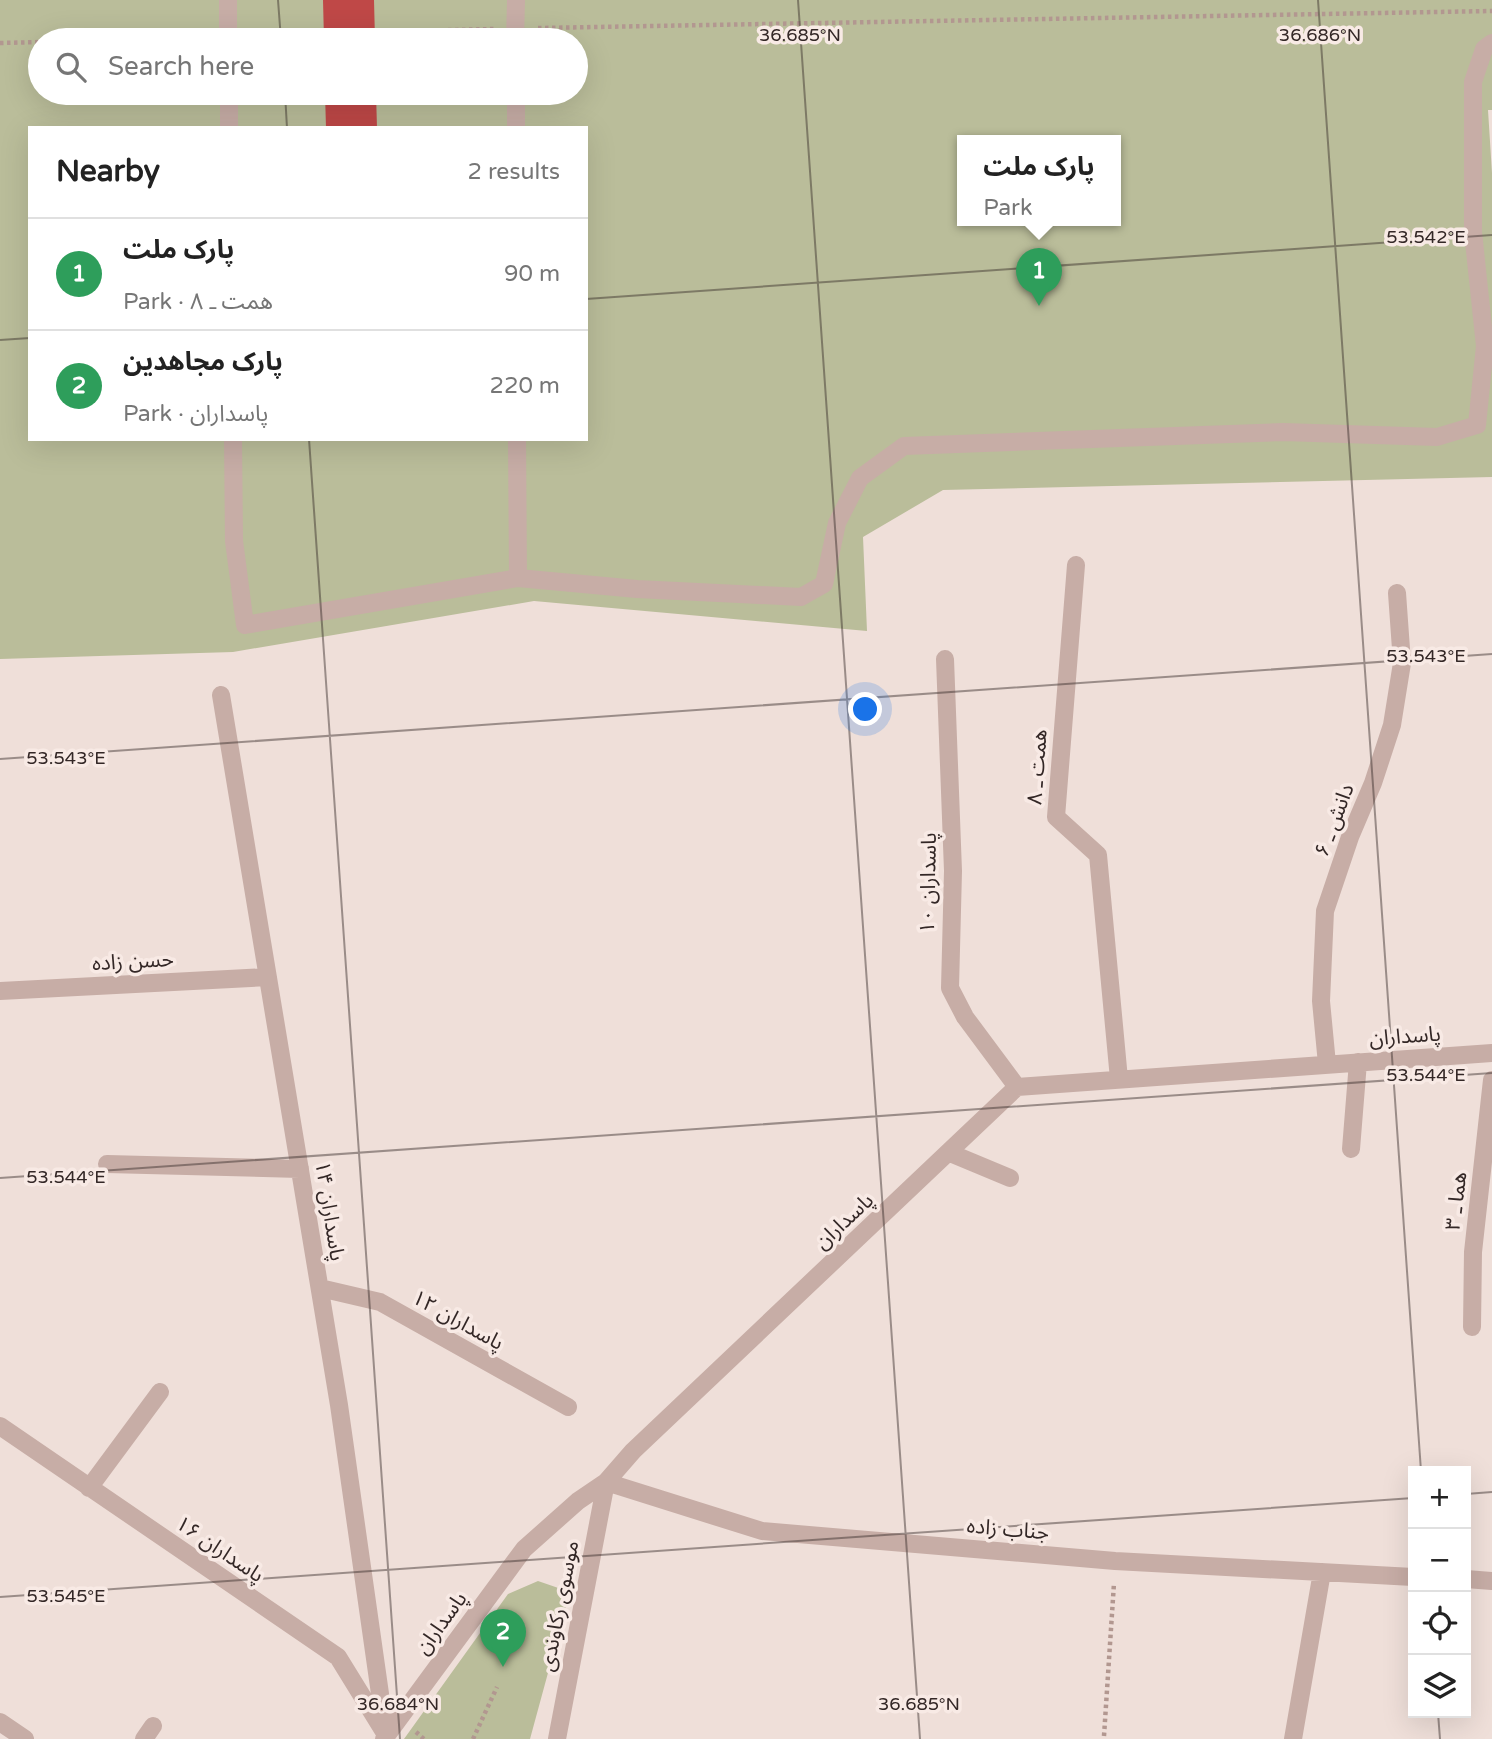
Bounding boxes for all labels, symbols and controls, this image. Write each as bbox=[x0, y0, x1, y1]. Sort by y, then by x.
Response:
text: 36.685°N bbox=[759, 24, 841, 46]
text: 36.686°N bbox=[1279, 24, 1361, 46]
search box bbox=[28, 28, 588, 105]
icon: search bbox=[52, 48, 90, 86]
text: Search here bbox=[108, 51, 254, 82]
popup bbox=[957, 135, 1121, 226]
text: پارک ملت bbox=[983, 151, 1095, 182]
text: Nearby bbox=[56, 153, 160, 190]
text: 2 results bbox=[467, 158, 560, 186]
text: Park bbox=[983, 194, 1032, 222]
text: 53.542°E bbox=[1386, 226, 1466, 248]
text: پارک ملت bbox=[123, 234, 234, 265]
pin: 1 bbox=[1016, 248, 1062, 306]
text: 1 bbox=[72, 260, 86, 288]
text: 90 m bbox=[504, 260, 560, 288]
text: Park · همت ـ ۸ bbox=[123, 288, 273, 316]
text: پارک مجاهدین bbox=[123, 346, 283, 377]
text: 2 bbox=[72, 372, 86, 400]
text: 220 m bbox=[490, 372, 560, 400]
text: Park · پاسداران bbox=[123, 400, 269, 428]
text: 53.543°E bbox=[1386, 645, 1466, 667]
your location bbox=[848, 692, 882, 726]
street label: همت ـ ۸ bbox=[1022, 728, 1053, 806]
text: 53.543°E bbox=[26, 747, 106, 769]
street label: دانش ـ ۶ bbox=[1309, 780, 1360, 860]
street label: پاسداران ۱۰ bbox=[915, 832, 942, 934]
street label: حسن زاده bbox=[92, 947, 174, 976]
street label: پاسداران bbox=[1368, 1022, 1442, 1052]
text: 53.544°E bbox=[1386, 1064, 1466, 1086]
street label: پاسداران ۱۴ bbox=[309, 1159, 350, 1263]
text: 53.544°E bbox=[26, 1166, 106, 1188]
street label: هما ـ ۳ bbox=[1440, 1170, 1472, 1232]
street label: پاسداران bbox=[810, 1188, 879, 1255]
street label: پاسداران ۱۲ bbox=[407, 1285, 508, 1356]
map controls bbox=[1408, 1466, 1471, 1718]
button: + bbox=[1408, 1466, 1471, 1529]
street label: پاسداران ۱۶ bbox=[171, 1511, 269, 1588]
street label: جناب زاده bbox=[966, 1513, 1050, 1546]
button: − bbox=[1408, 1529, 1471, 1592]
street label: موسوی رکاوندی bbox=[535, 1539, 584, 1674]
text: 53.545°E bbox=[26, 1585, 106, 1607]
street label: پاسداران bbox=[410, 1587, 473, 1660]
button: locate bbox=[1408, 1592, 1471, 1655]
pin: 2 bbox=[480, 1609, 526, 1667]
button: layers bbox=[1408, 1655, 1471, 1718]
text: 36.684°N bbox=[357, 1693, 439, 1715]
text: 36.685°N bbox=[878, 1693, 960, 1715]

